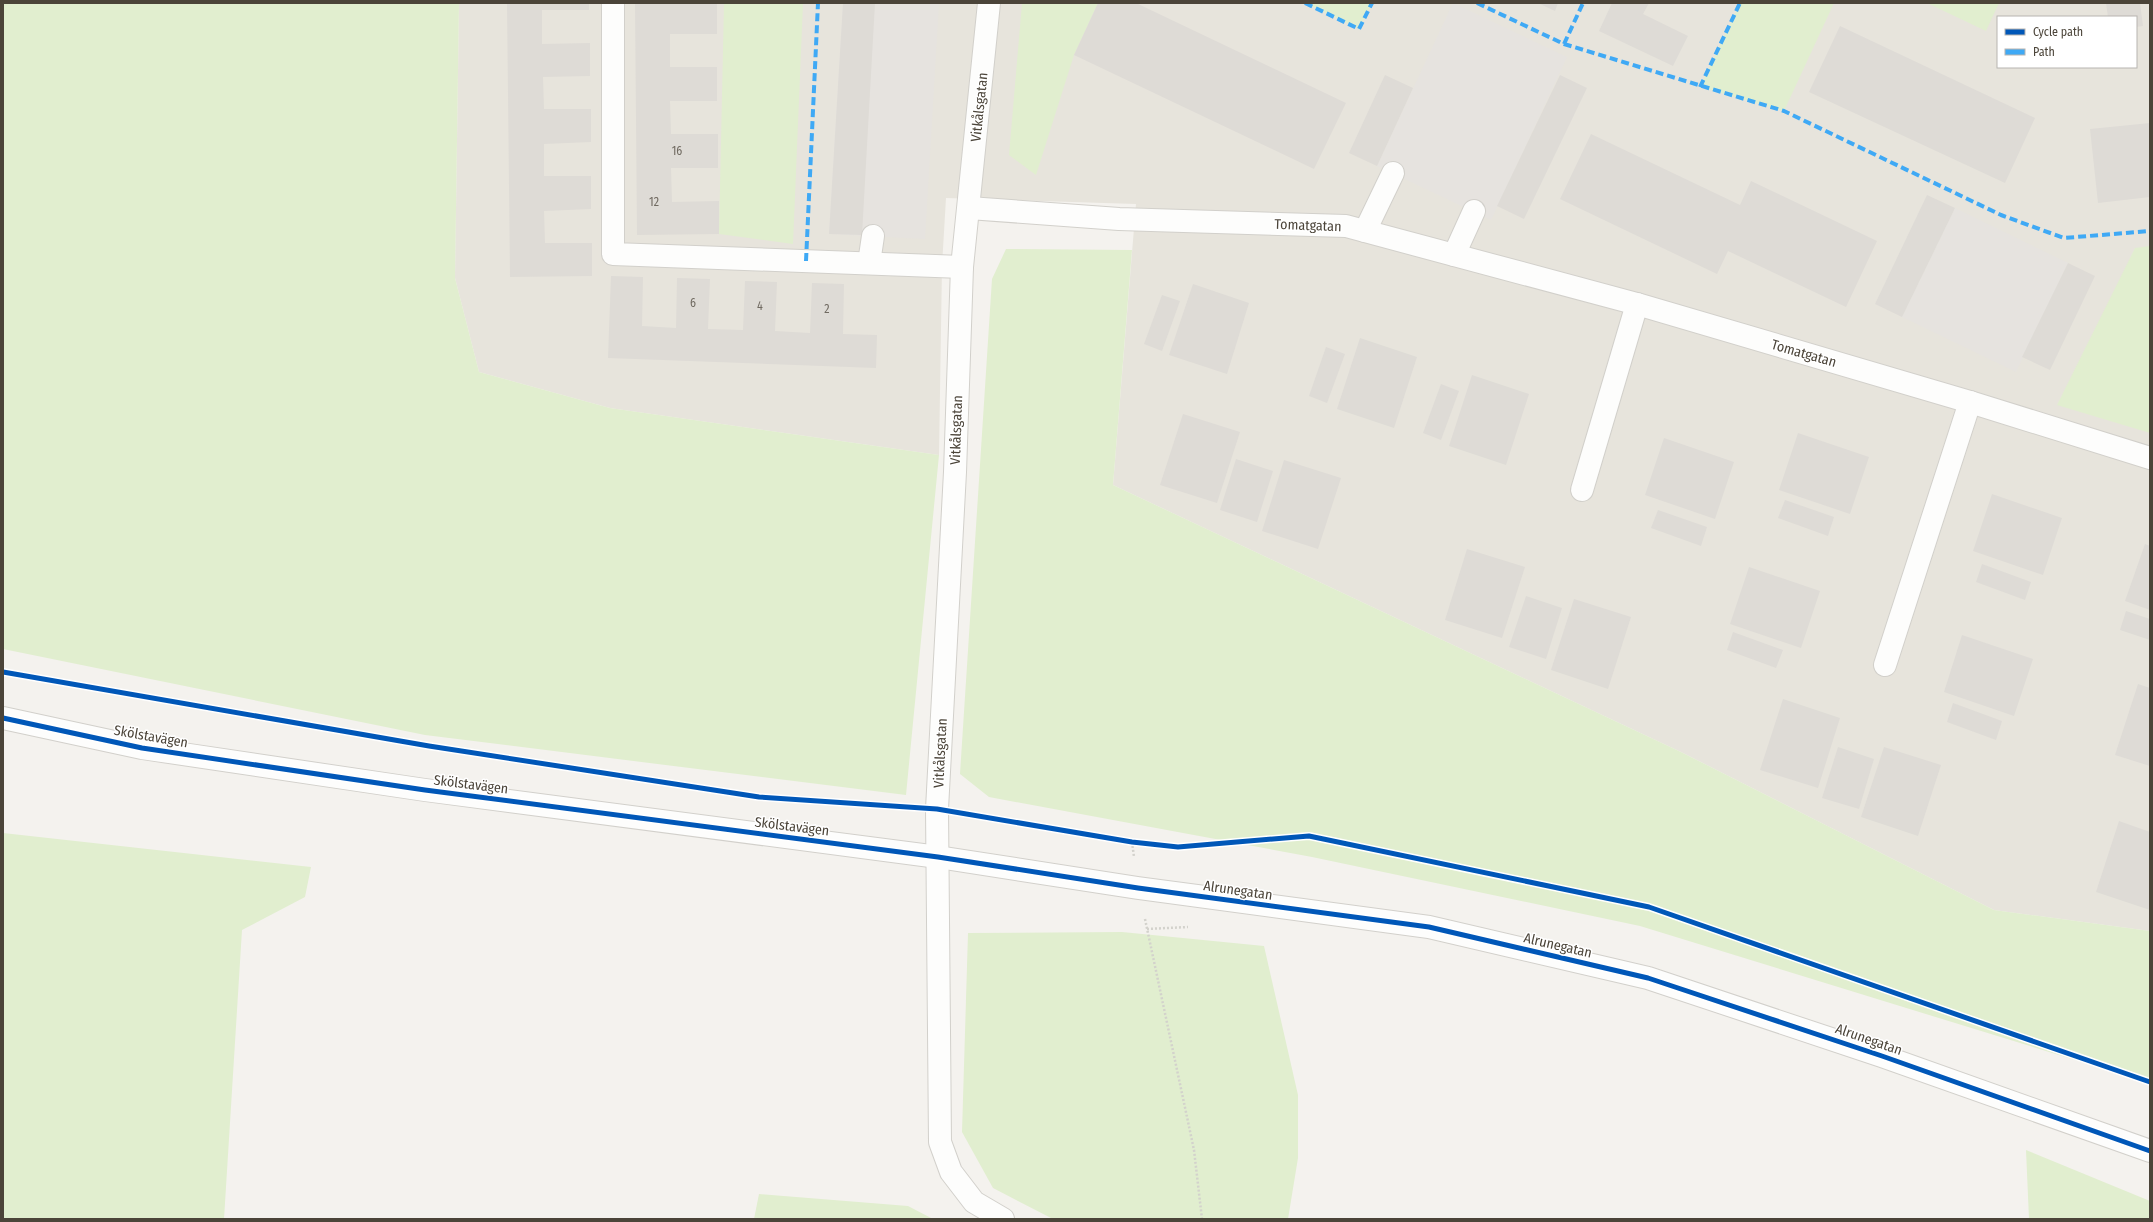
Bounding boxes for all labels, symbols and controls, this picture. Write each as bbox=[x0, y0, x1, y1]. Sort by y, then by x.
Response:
legend bbox=[1997, 16, 2137, 68]
text: Cycle path bbox=[2033, 25, 2083, 39]
text: Path bbox=[2033, 45, 2055, 59]
street label: Vitkålsgatan bbox=[967, 71, 992, 143]
house number: 16 bbox=[672, 144, 682, 158]
house number: 12 bbox=[649, 195, 659, 209]
street label: Tomatgatan bbox=[1274, 216, 1342, 235]
house number: 6 bbox=[690, 296, 696, 310]
house number: 4 bbox=[757, 299, 763, 313]
house number: 2 bbox=[824, 302, 830, 316]
street label: Tomatgatan bbox=[1769, 336, 1838, 371]
street label: Vitkålsgatan bbox=[947, 395, 966, 465]
street label: Vitkålsgatan bbox=[930, 718, 951, 788]
street label: Skölstavägen bbox=[113, 722, 189, 751]
street label: Skölstavägen bbox=[433, 771, 509, 797]
street label: Skölstavägen bbox=[754, 813, 830, 839]
street label: Alrunegatan bbox=[1202, 877, 1274, 904]
street label: Alrunegatan bbox=[1522, 929, 1594, 962]
street label: Alrunegatan bbox=[1833, 1020, 1904, 1059]

